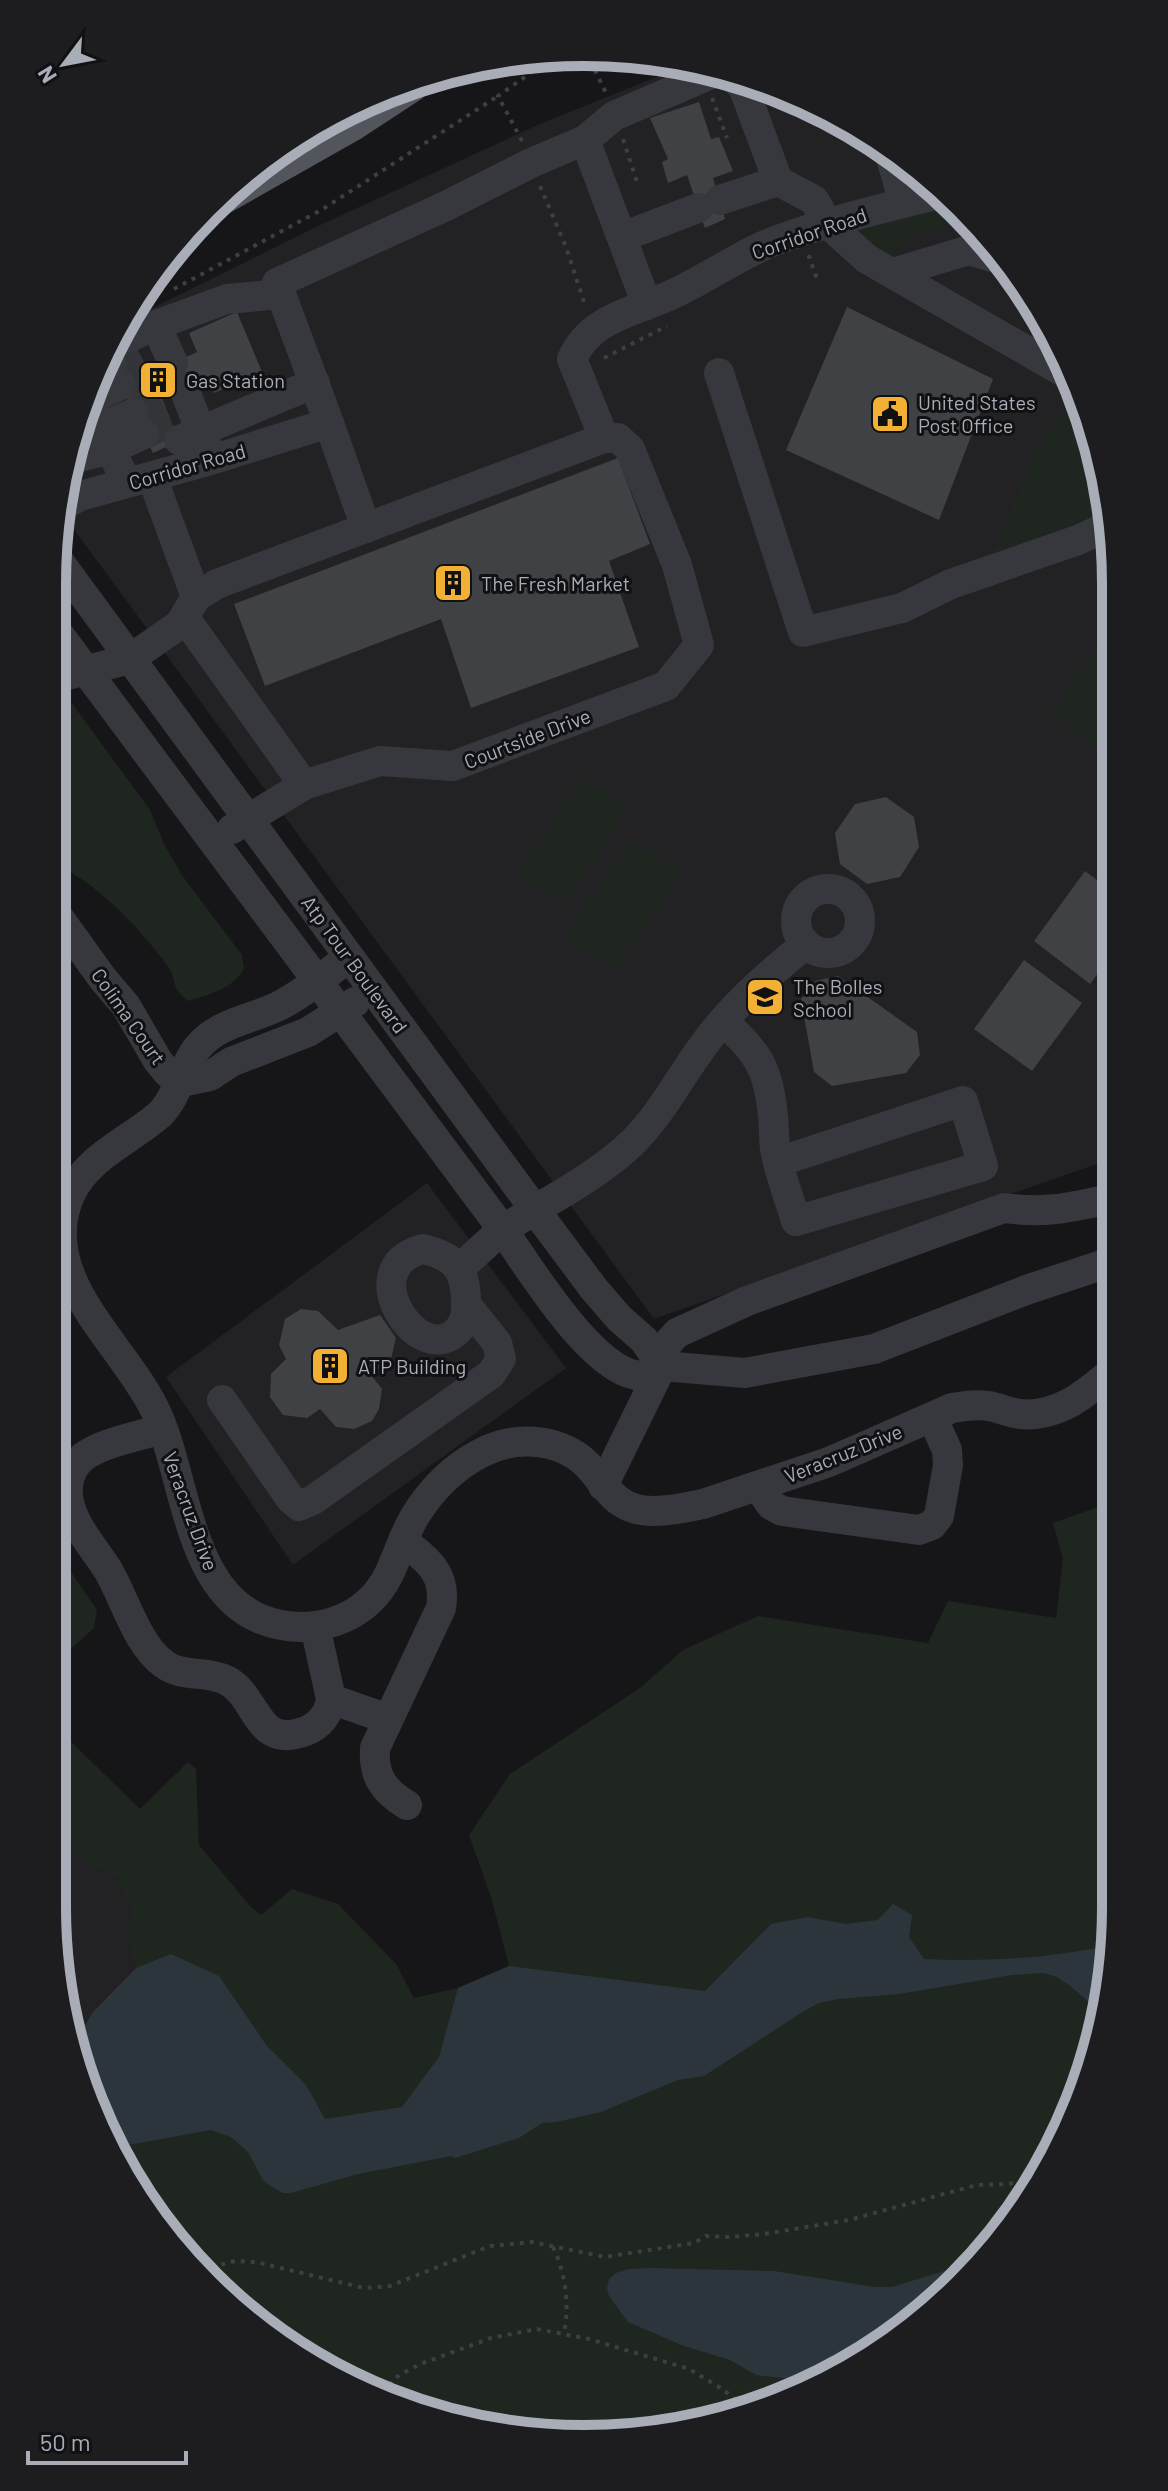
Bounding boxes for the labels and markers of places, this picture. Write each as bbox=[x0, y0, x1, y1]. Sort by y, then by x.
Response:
building icon: Gas Station bbox=[137, 359, 179, 401]
place label: Gas Station bbox=[186, 368, 285, 392]
place label: United States Post Office bbox=[918, 390, 1036, 437]
public building icon: United States Post Office bbox=[869, 393, 911, 435]
building icon: The Fresh Market bbox=[432, 562, 474, 604]
place label: The Fresh Market bbox=[481, 571, 630, 595]
place label: The Bolles School bbox=[793, 974, 882, 1021]
school or university icon: The Bolles School bbox=[744, 976, 786, 1018]
building icon: ATP Building bbox=[309, 1345, 351, 1387]
place label: ATP Building bbox=[358, 1354, 466, 1378]

